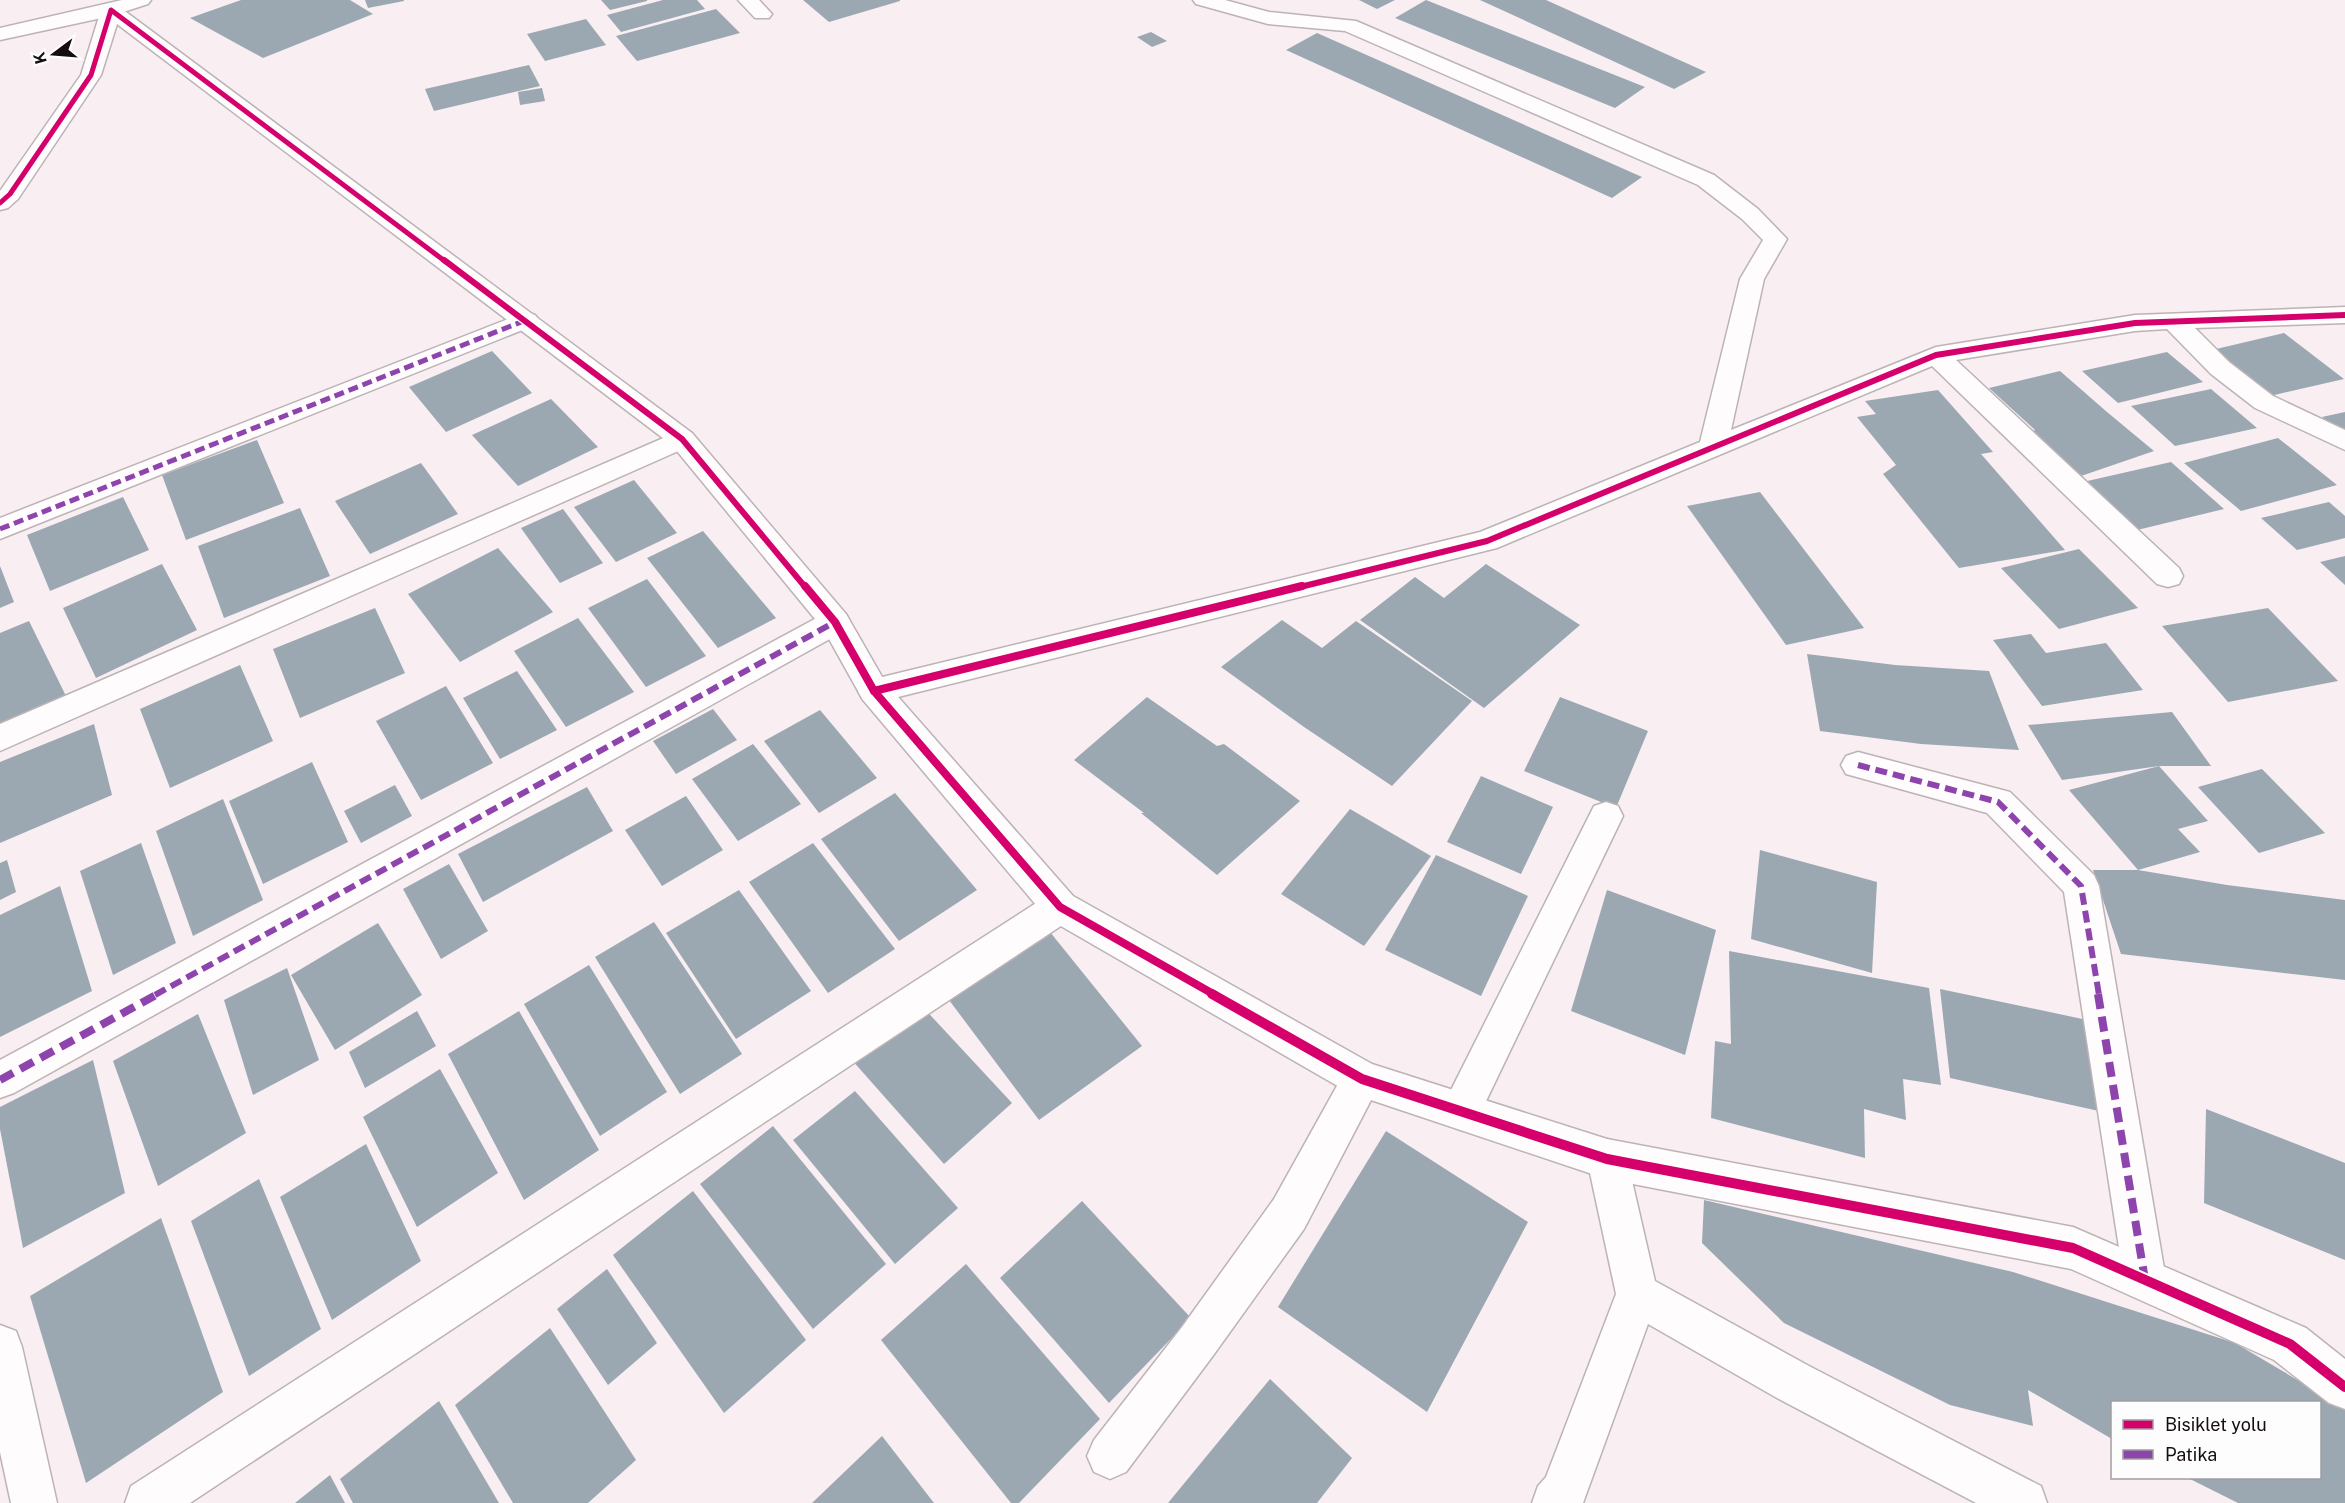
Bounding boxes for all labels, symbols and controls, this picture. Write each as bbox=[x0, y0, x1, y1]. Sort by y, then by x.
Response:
north arrow bbox=[24, 24, 84, 84]
text: K bbox=[29, 49, 51, 66]
legend bbox=[2111, 1401, 2321, 1479]
text: Bisiklet yolu bbox=[2165, 1414, 2267, 1435]
text: Patika bbox=[2165, 1444, 2217, 1465]

